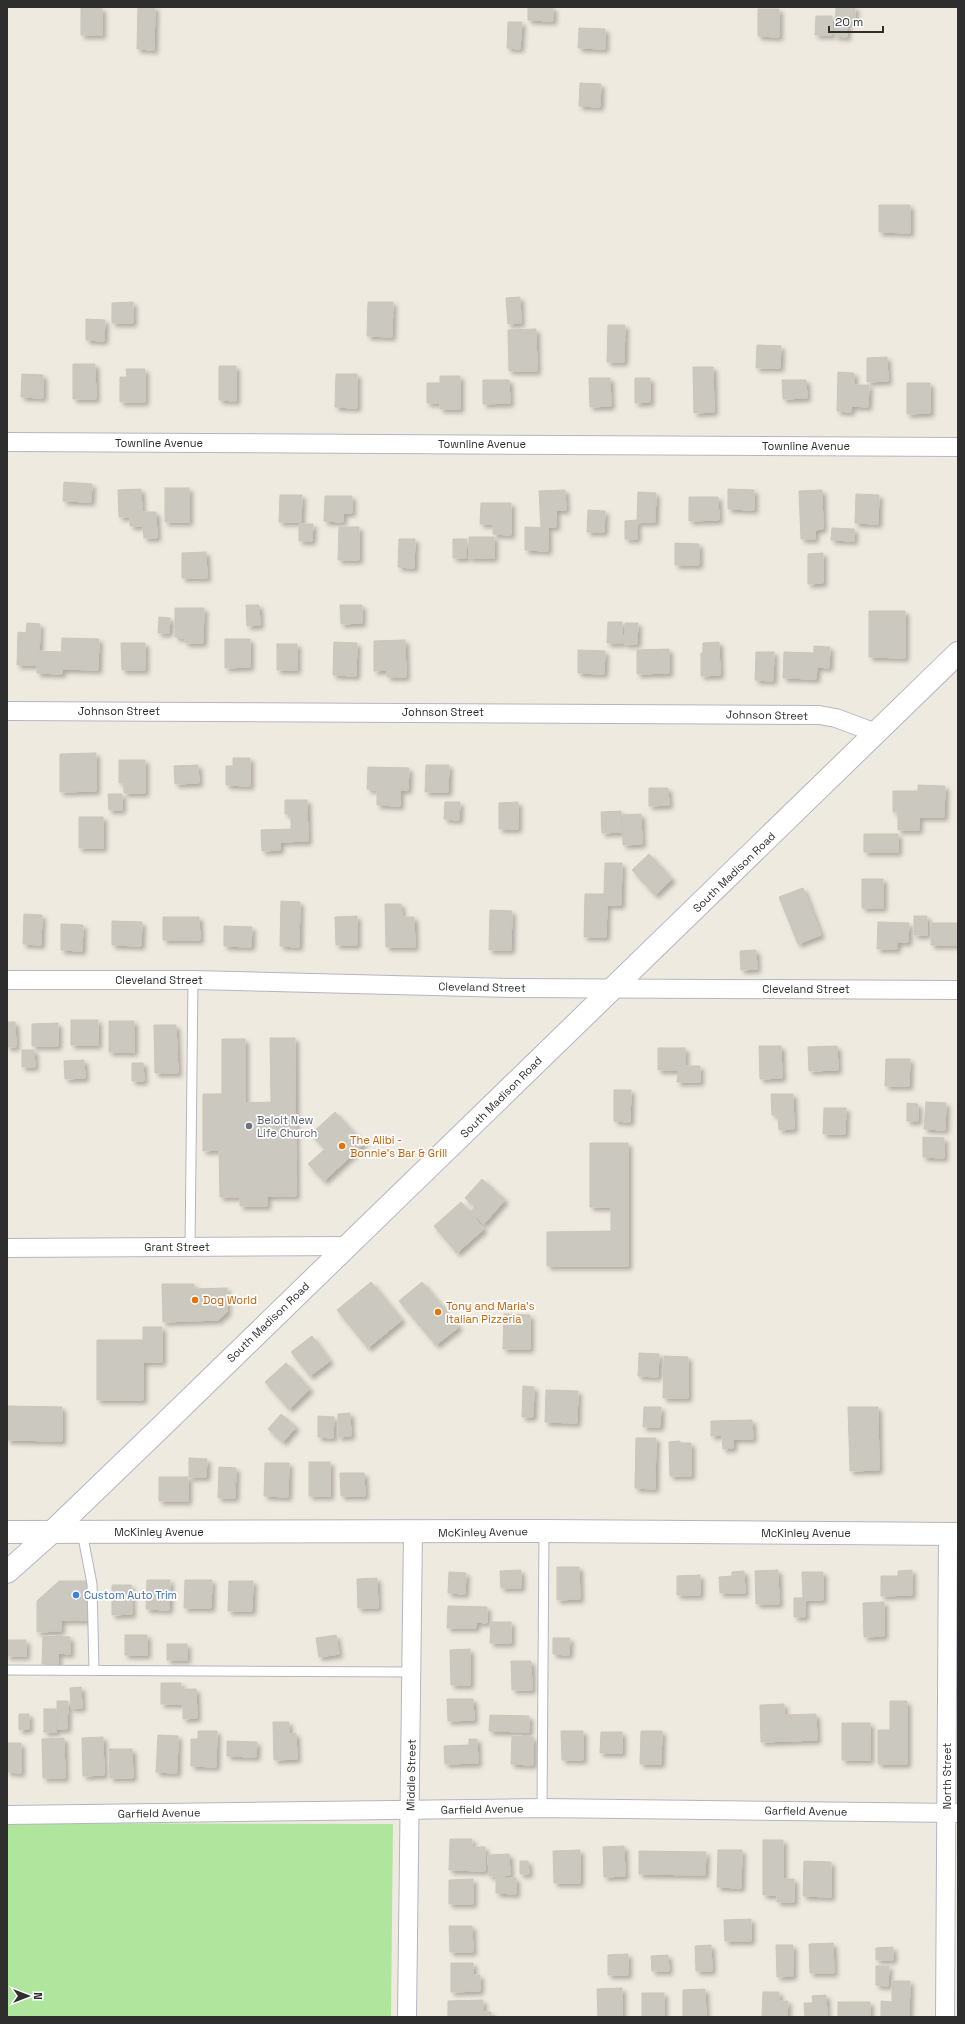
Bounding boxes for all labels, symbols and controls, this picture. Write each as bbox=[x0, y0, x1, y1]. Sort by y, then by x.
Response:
scale bar bbox=[829, 8, 883, 34]
text: 20 m bbox=[835, 14, 863, 30]
street label: Townline Avenue bbox=[115, 436, 203, 450]
street label: Townline Avenue bbox=[438, 437, 526, 451]
street label: Townline Avenue bbox=[762, 439, 850, 453]
street label: Johnson Street bbox=[78, 704, 160, 718]
street label: Johnson Street bbox=[402, 705, 484, 719]
street label: Johnson Street bbox=[726, 707, 808, 723]
street label: South Madison Road bbox=[690, 829, 778, 915]
street label: Cleveland Street bbox=[115, 973, 203, 987]
street label: Cleveland Street bbox=[438, 979, 526, 995]
street label: Cleveland Street bbox=[762, 982, 850, 996]
street label: South Madison Road bbox=[457, 1053, 545, 1141]
place label: Beloit New Life Church bbox=[257, 1113, 317, 1140]
marker: Beloit New Life Church bbox=[244, 1121, 254, 1131]
place label: The Alibi - Bonnie's Bar & Grill bbox=[350, 1133, 447, 1160]
marker: The Alibi - Bonnie's Bar & Grill bbox=[337, 1141, 347, 1151]
street label: Grant Street bbox=[144, 1240, 210, 1254]
street label: South Madison Road bbox=[224, 1279, 312, 1365]
place label: Dog World bbox=[203, 1293, 257, 1307]
marker: Dog World bbox=[190, 1295, 200, 1305]
place label: Tony and Maria's Italian Pizzeria bbox=[446, 1299, 535, 1326]
marker: Tony and Maria's Italian Pizzeria bbox=[433, 1307, 443, 1317]
street label: McKinley Avenue bbox=[438, 1524, 528, 1540]
street label: McKinley Avenue bbox=[114, 1525, 204, 1539]
street label: McKinley Avenue bbox=[761, 1526, 851, 1540]
place label: Custom Auto Trim bbox=[84, 1588, 177, 1602]
marker: Custom Auto Trim bbox=[71, 1590, 81, 1600]
street label: Middle Street bbox=[403, 1739, 419, 1811]
street label: North Street bbox=[940, 1743, 954, 1809]
street label: Garfield Avenue bbox=[440, 1801, 524, 1817]
street label: Garfield Avenue bbox=[764, 1803, 848, 1819]
street label: Garfield Avenue bbox=[117, 1805, 201, 1821]
north arrow bbox=[8, 1976, 48, 2016]
text: N bbox=[31, 1992, 45, 2000]

